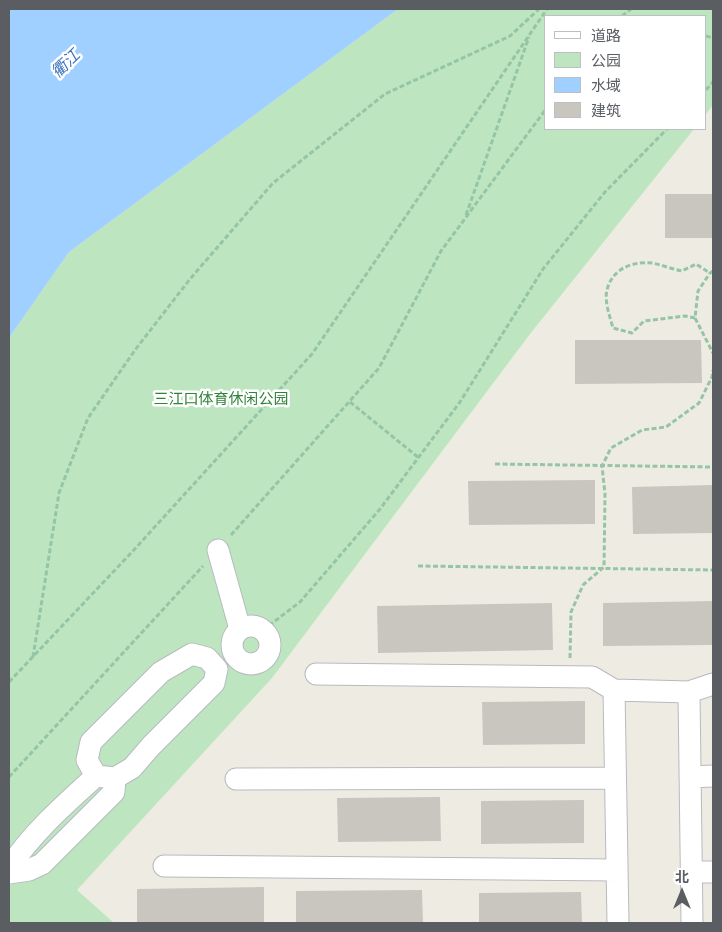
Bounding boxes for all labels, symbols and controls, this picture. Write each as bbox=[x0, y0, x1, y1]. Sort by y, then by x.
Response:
legend bbox=[544, 15, 707, 130]
text: 道路 bbox=[591, 26, 621, 45]
water label: 衢江 bbox=[48, 46, 84, 82]
text: 公园 bbox=[591, 51, 621, 70]
text: 水域 bbox=[591, 76, 621, 95]
text: 建筑 bbox=[591, 101, 621, 120]
park label: 三江口体育休闲公园 bbox=[154, 390, 288, 408]
north arrow bbox=[657, 867, 707, 917]
text: 北 bbox=[675, 868, 689, 886]

